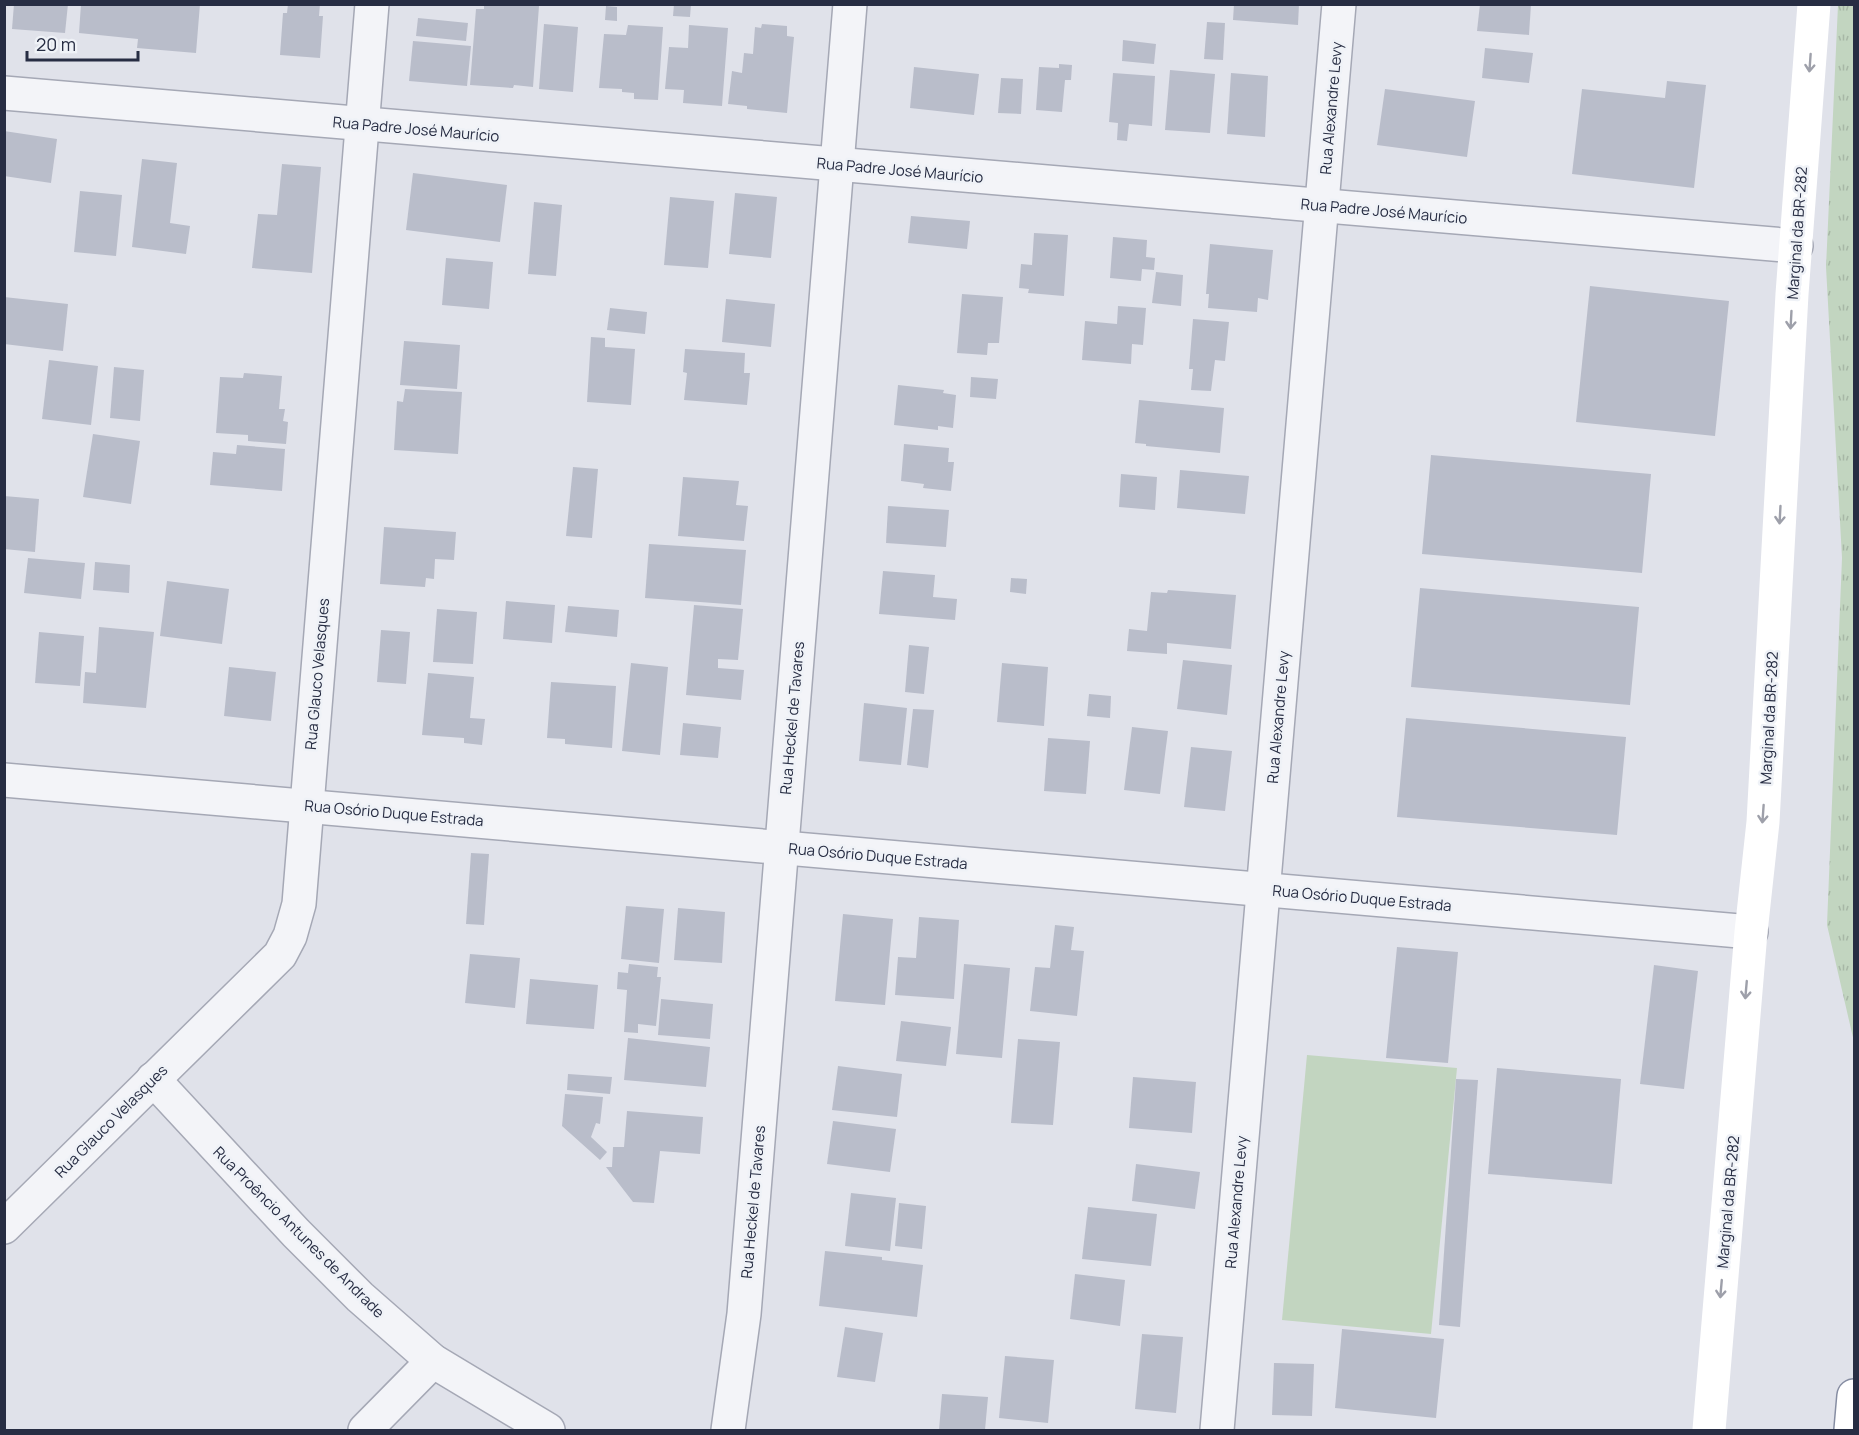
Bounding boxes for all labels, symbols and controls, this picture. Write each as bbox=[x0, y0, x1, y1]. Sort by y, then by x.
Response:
scale bar bbox=[27, 24, 138, 62]
text: 20 m bbox=[36, 32, 76, 56]
street label: Rua Alexandre Levy bbox=[1315, 41, 1347, 175]
one-way arrow bbox=[1804, 52, 1815, 72]
street label: Rua Padre José Maurício bbox=[332, 111, 500, 147]
street label: Rua Padre José Maurício bbox=[816, 152, 984, 188]
street label: Marginal da BR-282 bbox=[1782, 166, 1812, 300]
street label: Rua Padre José Maurício bbox=[1300, 193, 1468, 229]
one-way arrow bbox=[1785, 310, 1796, 330]
one-way arrow bbox=[1774, 504, 1785, 524]
street label: Rua Glauco Velasques bbox=[300, 597, 334, 751]
street label: Rua Heckel de Tavares bbox=[775, 640, 809, 795]
street label: Rua Alexandre Levy bbox=[1262, 650, 1294, 784]
street label: Marginal da BR-282 bbox=[1755, 651, 1783, 785]
street label: Rua Osório Duque Estrada bbox=[304, 795, 484, 831]
one-way arrow bbox=[1758, 804, 1769, 824]
street label: Rua Osório Duque Estrada bbox=[788, 838, 968, 874]
street label: Rua Osório Duque Estrada bbox=[1272, 880, 1452, 916]
one-way arrow bbox=[1740, 979, 1751, 999]
street label: Rua Glauco Velasques bbox=[50, 1060, 172, 1182]
street label: Rua Heckel de Tavares bbox=[736, 1124, 770, 1279]
street label: Rua Alexandre Levy bbox=[1220, 1135, 1252, 1269]
street label: Marginal da BR-282 bbox=[1712, 1135, 1744, 1269]
street label: Rua Proêncio Antunes de Andrade bbox=[209, 1142, 390, 1323]
one-way arrow bbox=[1715, 1278, 1726, 1298]

